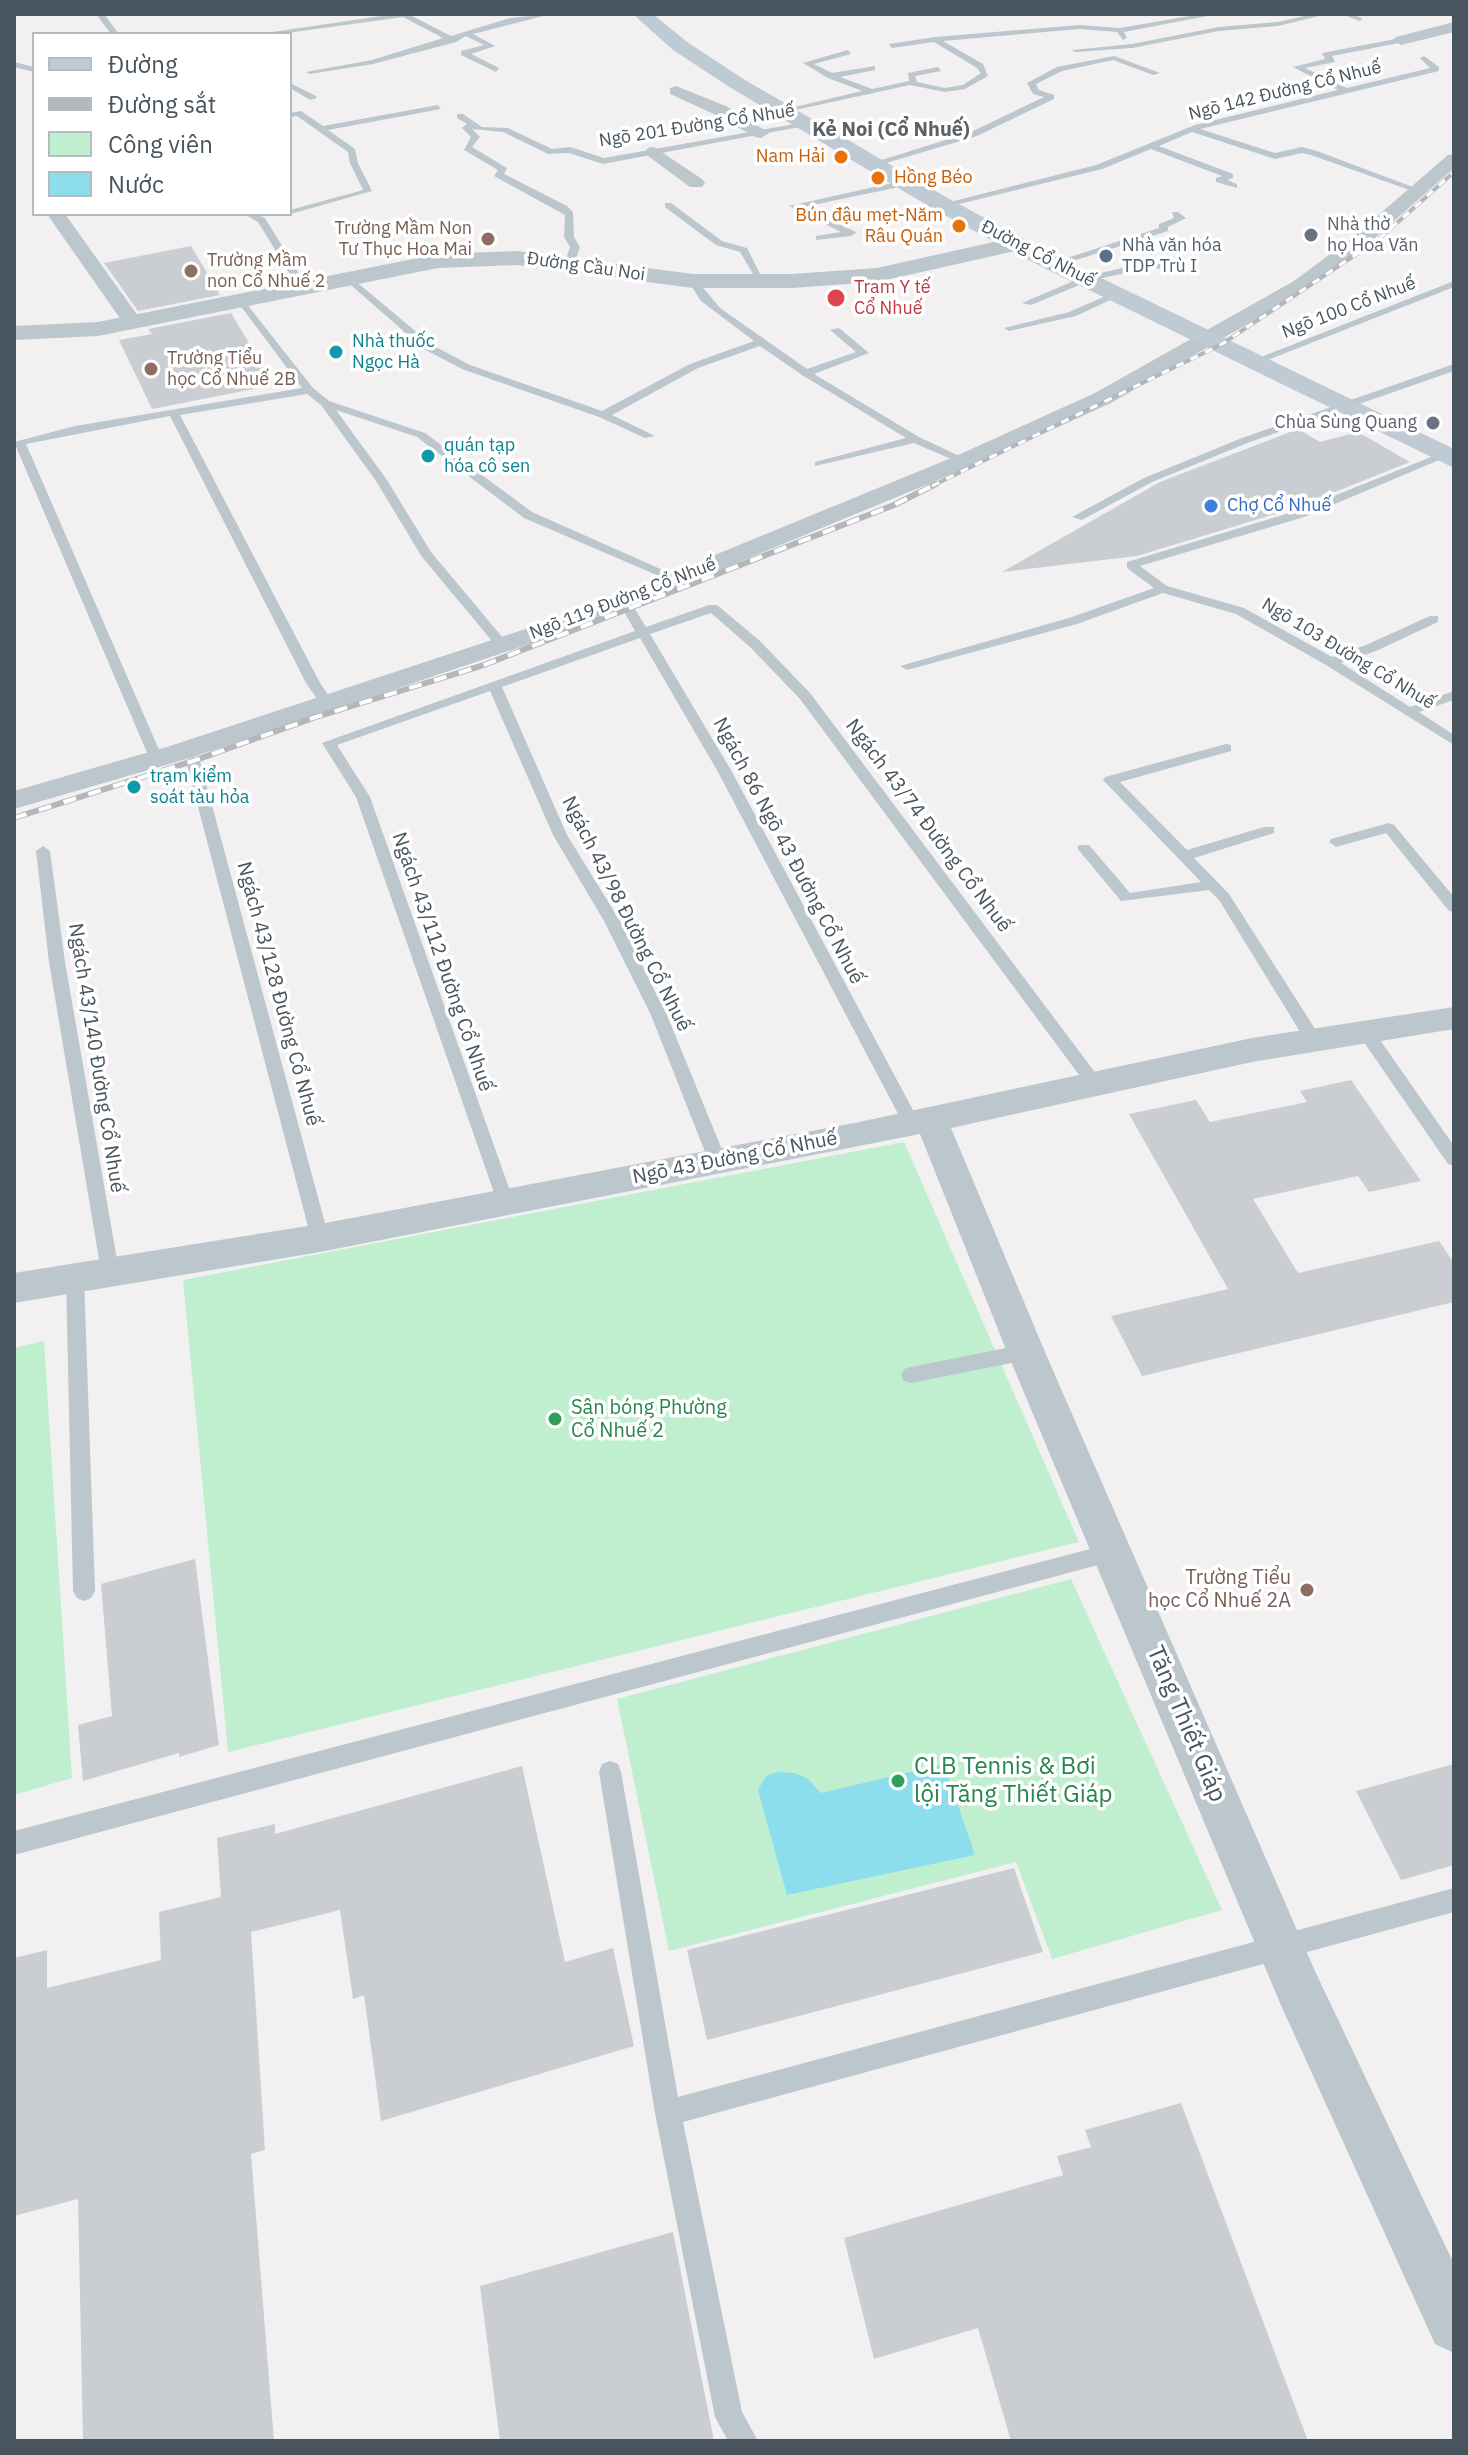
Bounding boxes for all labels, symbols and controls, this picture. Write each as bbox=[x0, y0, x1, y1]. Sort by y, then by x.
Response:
legend bbox=[32, 32, 292, 216]
text: Đường bbox=[108, 48, 178, 80]
street label: Ngõ 142 Đường Cổ Nhuế bbox=[1186, 57, 1384, 125]
text: Đường sắt bbox=[108, 88, 216, 120]
street label: Ngõ 201 Đường Cổ Nhuế bbox=[597, 100, 797, 152]
district label: Kẻ Noi (Cổ Nhuế) bbox=[812, 118, 970, 142]
text: Công viên bbox=[108, 128, 213, 160]
place label: Nam Hải bbox=[756, 146, 825, 168]
marker: Nam Hải bbox=[832, 148, 850, 166]
place label: Hồng Béo bbox=[894, 167, 972, 189]
text: Nước bbox=[108, 168, 164, 200]
marker: Hồng Béo bbox=[869, 169, 887, 187]
place label: Bún đậu mẹt-Năm Râu Quán bbox=[795, 205, 943, 248]
place label: Nhà thờ họ Hoa Văn bbox=[1327, 214, 1418, 256]
street label: Đường Cổ Nhuế bbox=[977, 216, 1099, 292]
marker: Bún đậu mẹt-Năm Râu Quán bbox=[950, 217, 968, 235]
place label: Trường Mầm Non Tư Thục Hoa Mai bbox=[334, 218, 472, 260]
marker: Nhà thờ họ Hoa Văn bbox=[1302, 226, 1320, 244]
marker: Trường Mầm Non Tư Thục Hoa Mai bbox=[479, 230, 497, 248]
place label: Nhà văn hóa TDP Trù I bbox=[1122, 235, 1222, 278]
marker: Nhà văn hóa TDP Trù I bbox=[1097, 247, 1115, 265]
street label: Đường Cầu Noi bbox=[526, 248, 646, 286]
place label: Trường Mầm non Cổ Nhuế 2 bbox=[207, 250, 325, 292]
marker: Trường Mầm non Cổ Nhuế 2 bbox=[182, 262, 200, 280]
street label: Ngõ 100 Cổ Nhuế bbox=[1279, 273, 1419, 343]
place label: Trạm Y tế Cổ Nhuế bbox=[854, 277, 931, 320]
marker: Trạm Y tế Cổ Nhuế bbox=[825, 287, 847, 309]
place label: Nhà thuốc Ngọc Hà bbox=[352, 331, 435, 374]
marker: Nhà thuốc Ngọc Hà bbox=[327, 343, 345, 361]
place label: Trường Tiểu học Cổ Nhuế 2B bbox=[167, 348, 296, 390]
marker: Trường Tiểu học Cổ Nhuế 2B bbox=[142, 360, 160, 378]
place label: Chùa Sùng Quang bbox=[1275, 412, 1417, 434]
marker: Chùa Sùng Quang bbox=[1424, 414, 1442, 432]
place label: quán tạp hóa cô sen bbox=[444, 435, 530, 478]
marker: quán tạp hóa cô sen bbox=[419, 447, 437, 465]
place label: Chợ Cổ Nhuế bbox=[1227, 495, 1331, 517]
marker: Chợ Cổ Nhuế bbox=[1202, 497, 1220, 515]
street label: Ngõ 119 Đường Cổ Nhuế bbox=[527, 553, 719, 645]
street label: Ngõ 103 Đường Cổ Nhuế bbox=[1258, 594, 1438, 714]
street label: Ngách 86 Ngõ 43 Đường Cổ Nhuế bbox=[707, 714, 869, 988]
street label: Ngách 43/74 Đường Cổ Nhuế bbox=[840, 715, 1016, 937]
place label: trạm kiểm soát tàu hỏa bbox=[150, 766, 249, 808]
marker: trạm kiểm soát tàu hỏa bbox=[125, 778, 143, 796]
street label: Ngách 43/98 Đường Cổ Nhuế bbox=[556, 792, 696, 1036]
street label: Ngách 43/112 Đường Cổ Nhuế bbox=[386, 829, 498, 1095]
street label: Ngách 43/128 Đường Cổ Nhuế bbox=[231, 859, 325, 1129]
street label: Ngách 43/140 Đường Cổ Nhuế bbox=[63, 921, 129, 1195]
street label: Ngõ 43 Đường Cổ Nhuế bbox=[631, 1126, 839, 1190]
place label: Sân bóng Phường Cổ Nhuế 2 bbox=[571, 1396, 727, 1443]
marker: Sân bóng Phường Cổ Nhuế 2 bbox=[546, 1410, 564, 1428]
place label: Trường Tiểu học Cổ Nhuế 2A bbox=[1148, 1566, 1291, 1613]
marker: Trường Tiểu học Cổ Nhuế 2A bbox=[1298, 1581, 1316, 1599]
street label: Tăng Thiết Giáp bbox=[1140, 1642, 1232, 1806]
place label: CLB Tennis & Bơi lội Tăng Thiết Giáp bbox=[914, 1753, 1113, 1809]
marker: CLB Tennis & Bơi lội Tăng Thiết Giáp bbox=[889, 1772, 907, 1790]

